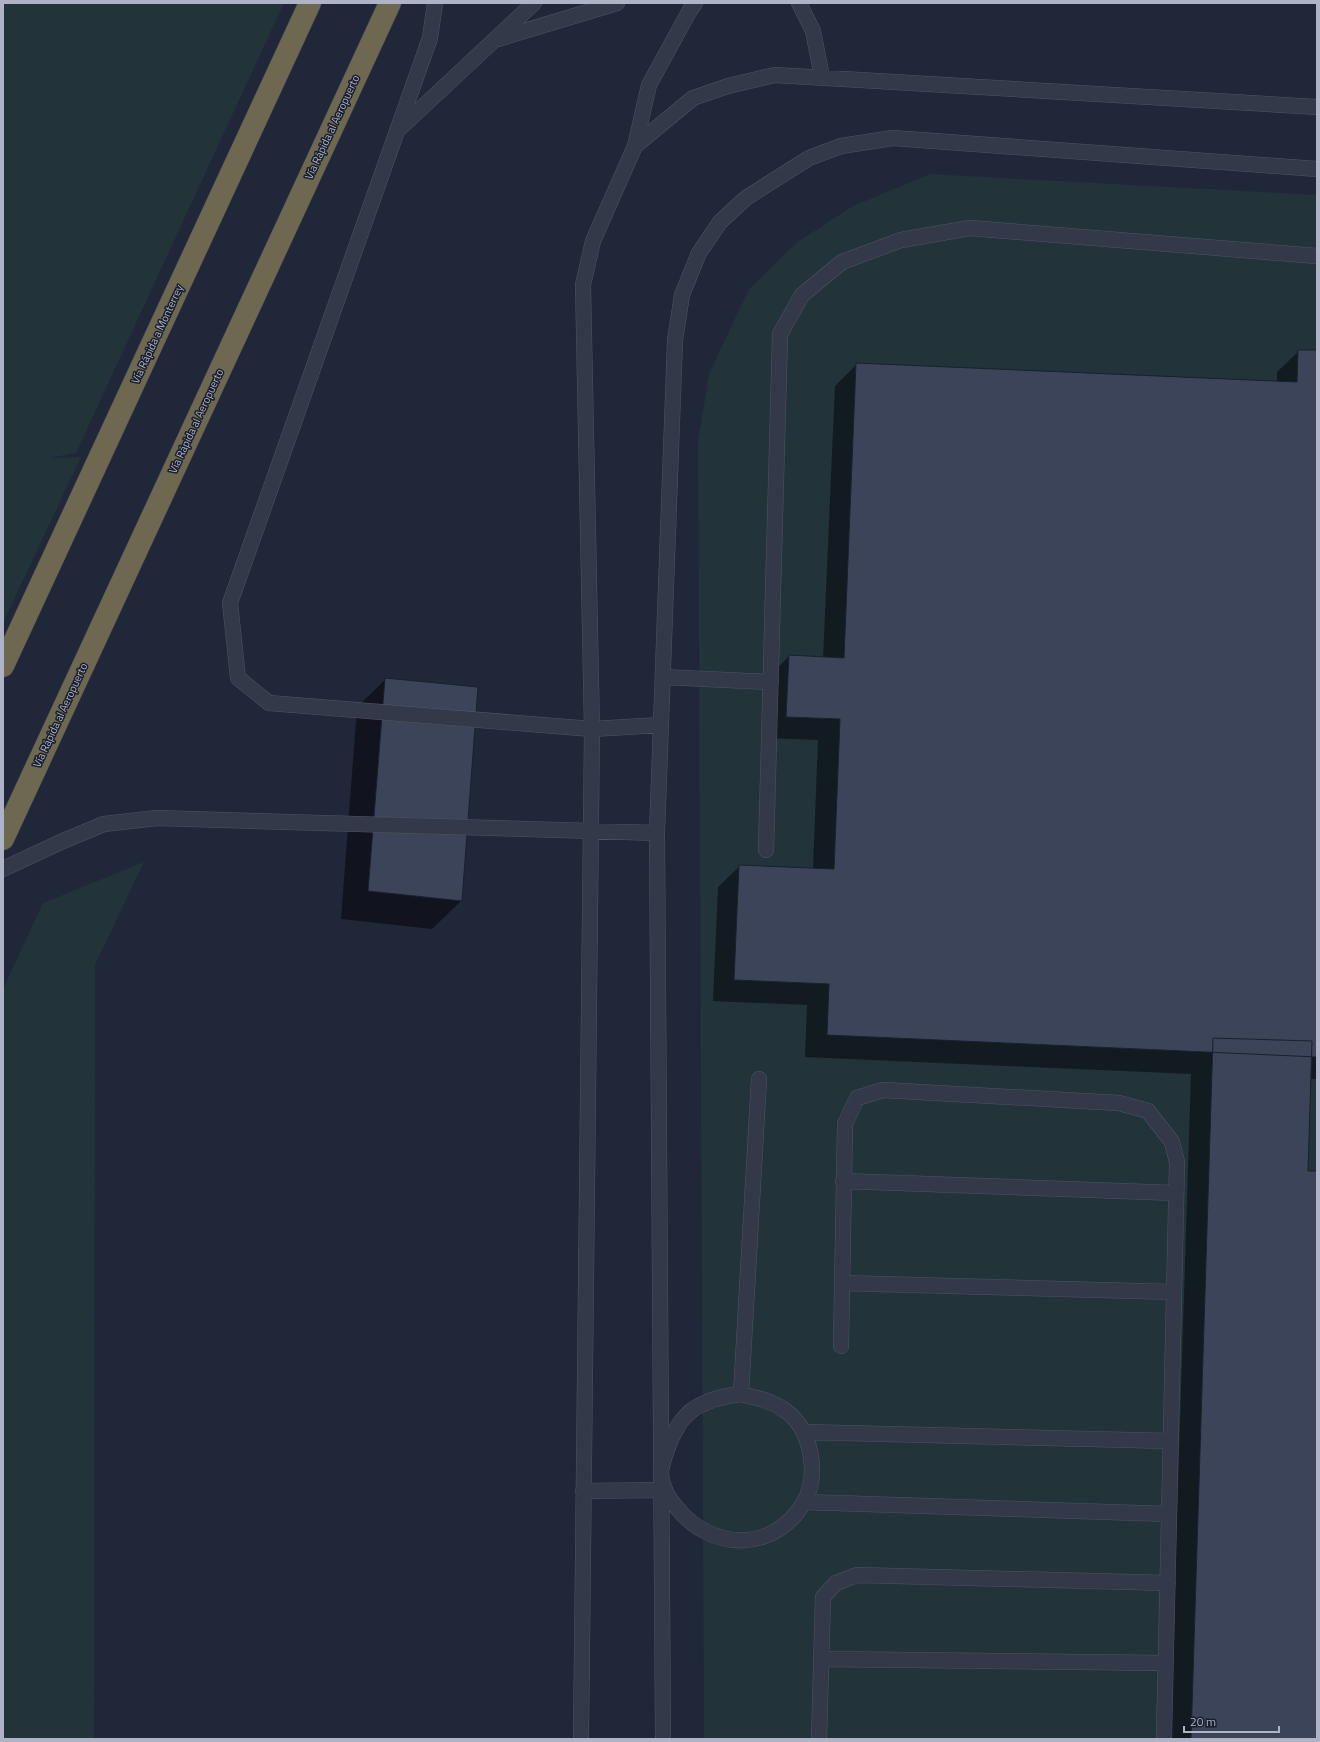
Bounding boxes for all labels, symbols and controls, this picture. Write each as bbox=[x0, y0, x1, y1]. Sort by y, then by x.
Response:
street label: Vía Rápida al Aeropuerto bbox=[301, 72, 363, 182]
street label: Vía Rápida a Monterrey bbox=[127, 281, 187, 386]
street label: Vía Rápida al Aeropuerto bbox=[165, 366, 227, 476]
street label: Vía Rápida al Aeropuerto bbox=[29, 660, 91, 770]
scale bar bbox=[1184, 1708, 1279, 1734]
text: 20 m bbox=[1190, 1712, 1216, 1731]

